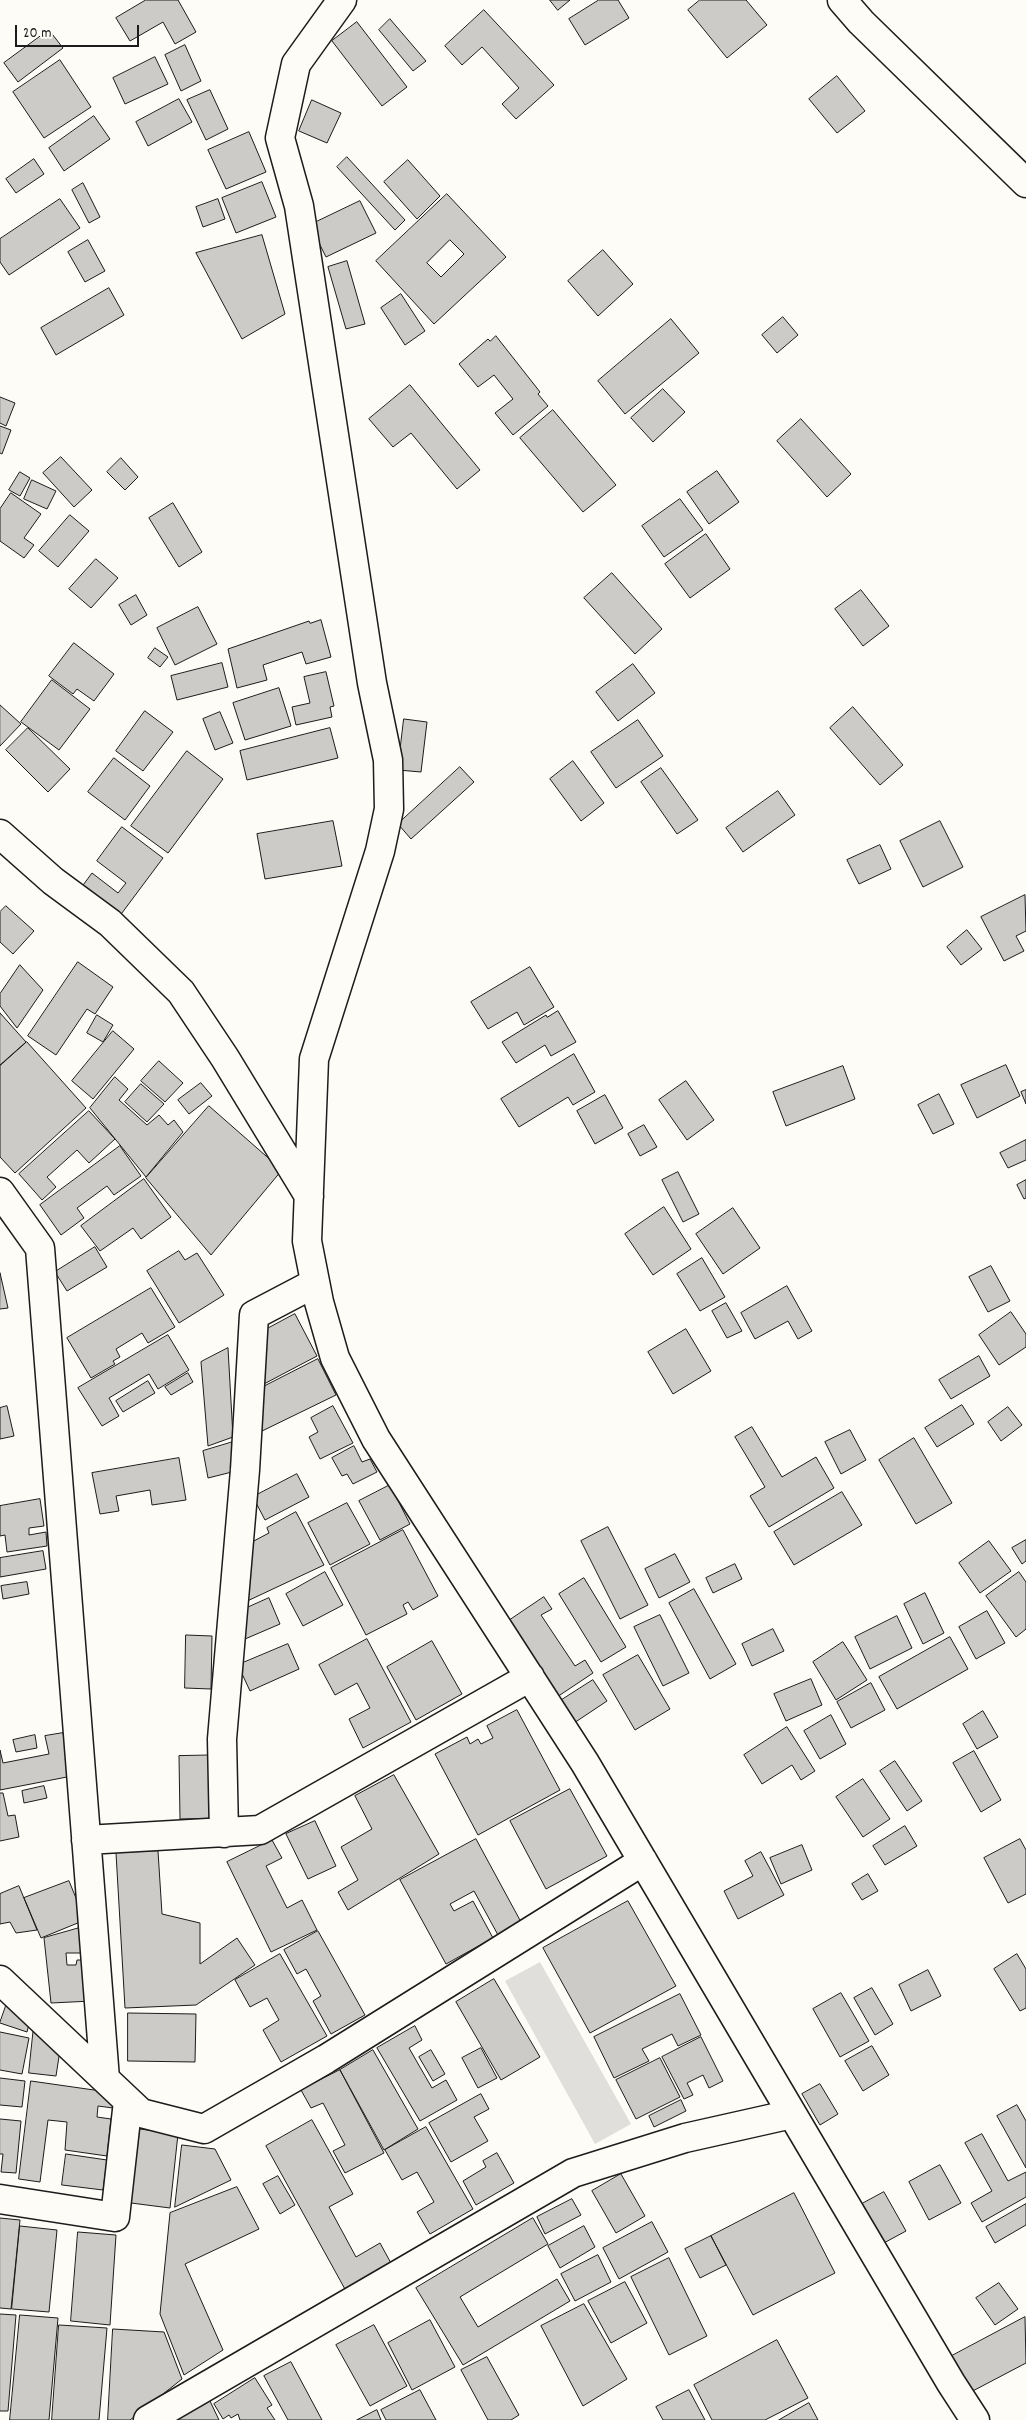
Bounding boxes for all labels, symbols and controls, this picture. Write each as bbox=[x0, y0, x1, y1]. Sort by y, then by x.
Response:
scale bar bbox=[18, 15, 141, 47]
text: 20 m bbox=[23, 23, 51, 45]

